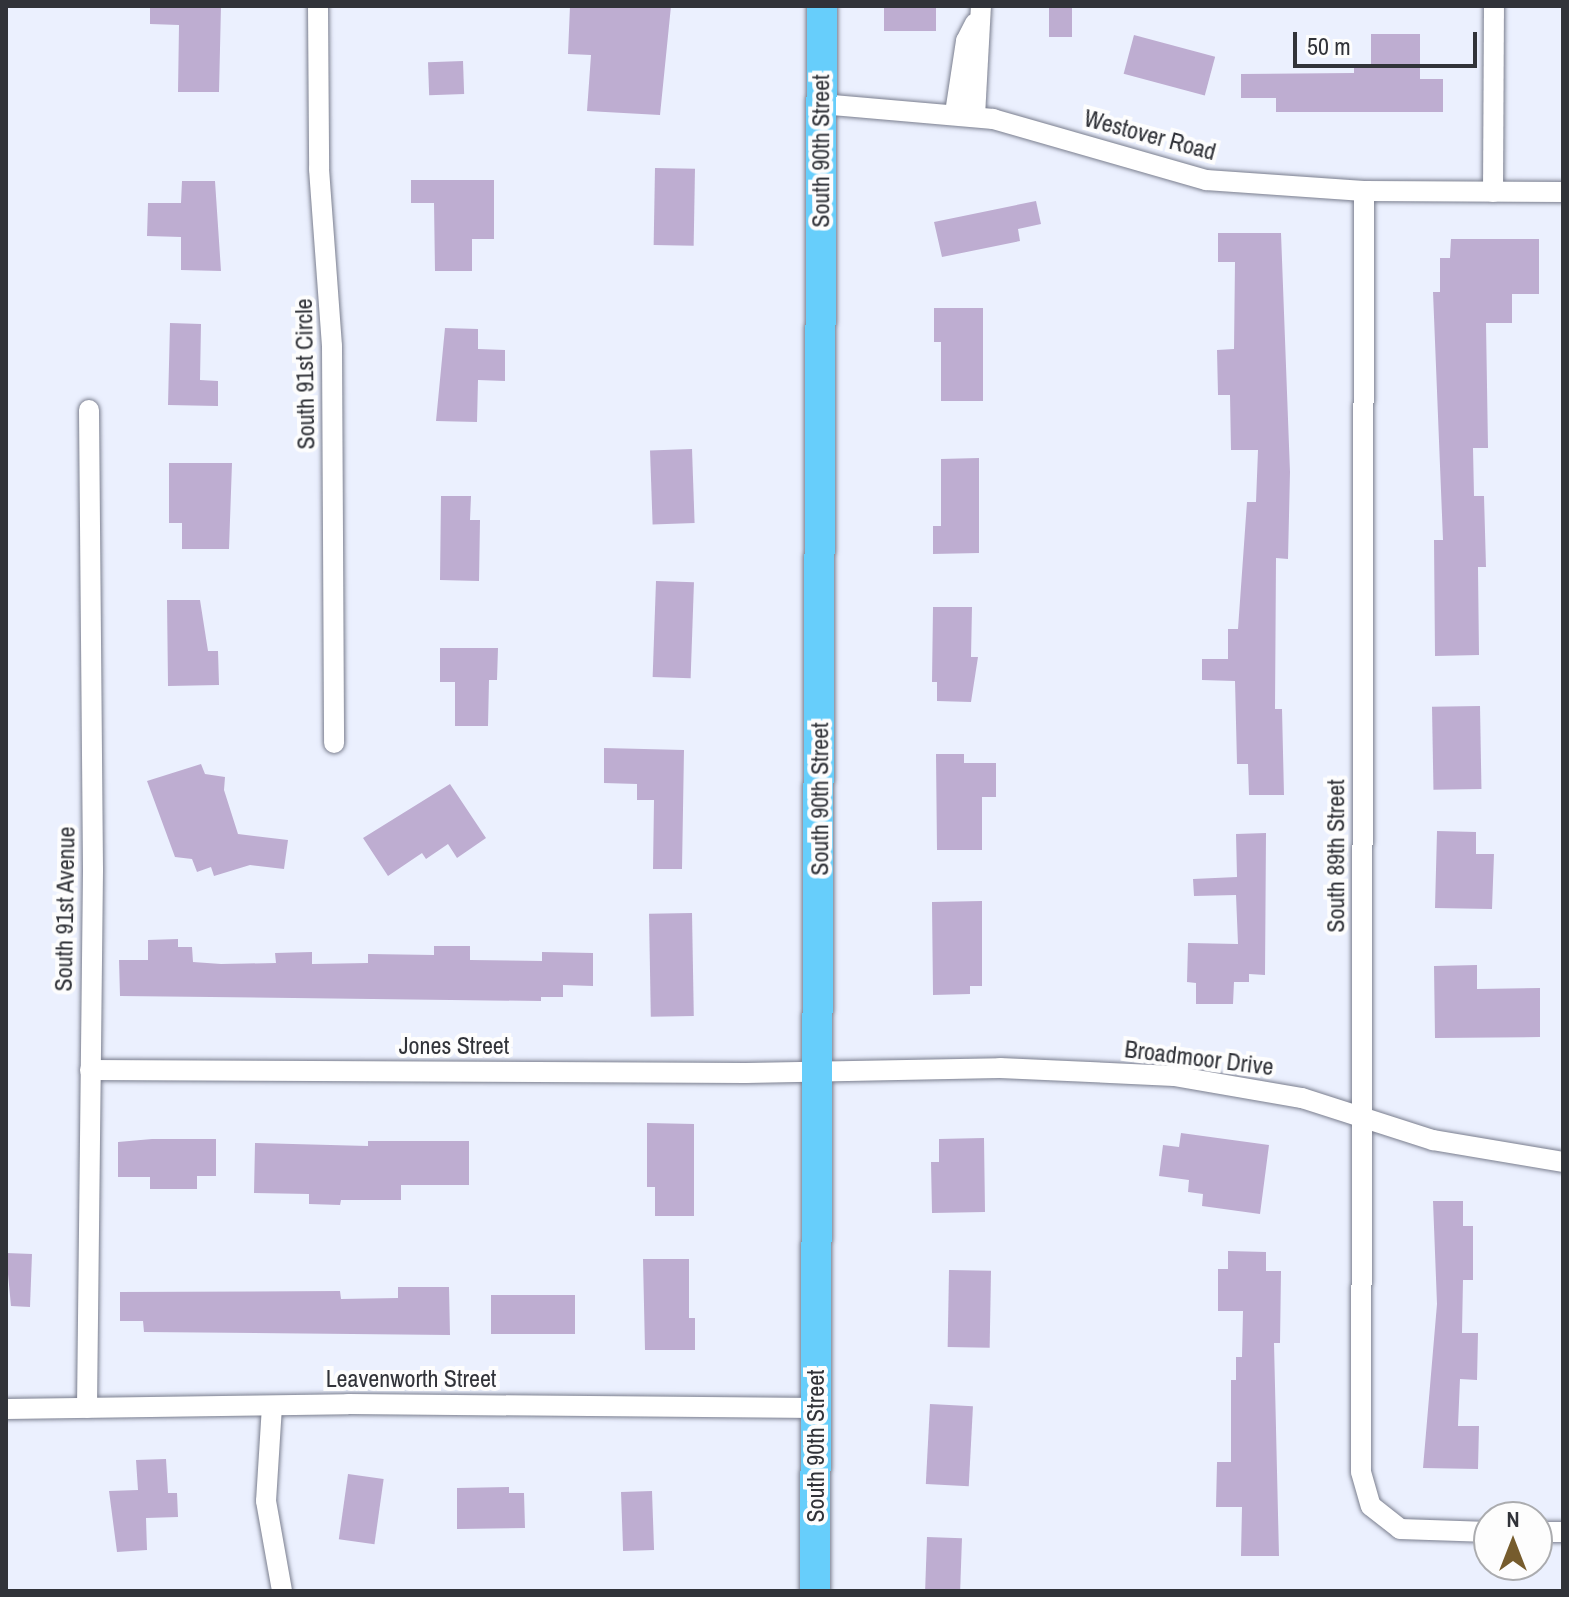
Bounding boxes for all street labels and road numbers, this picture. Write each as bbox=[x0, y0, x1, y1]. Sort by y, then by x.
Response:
street label: South 90th Street bbox=[807, 74, 835, 228]
street label: Westover Road bbox=[1081, 104, 1219, 166]
street label: South 91st Circle bbox=[289, 298, 321, 450]
street label: South 90th Street bbox=[806, 722, 834, 876]
street label: South 89th Street bbox=[1322, 779, 1350, 933]
street label: South 91st Avenue bbox=[49, 826, 81, 992]
street label: Jones Street bbox=[399, 1032, 509, 1060]
street label: Broadmoor Drive bbox=[1123, 1035, 1275, 1081]
street label: Leavenworth Street bbox=[326, 1365, 496, 1393]
street label: South 90th Street bbox=[802, 1369, 830, 1523]

